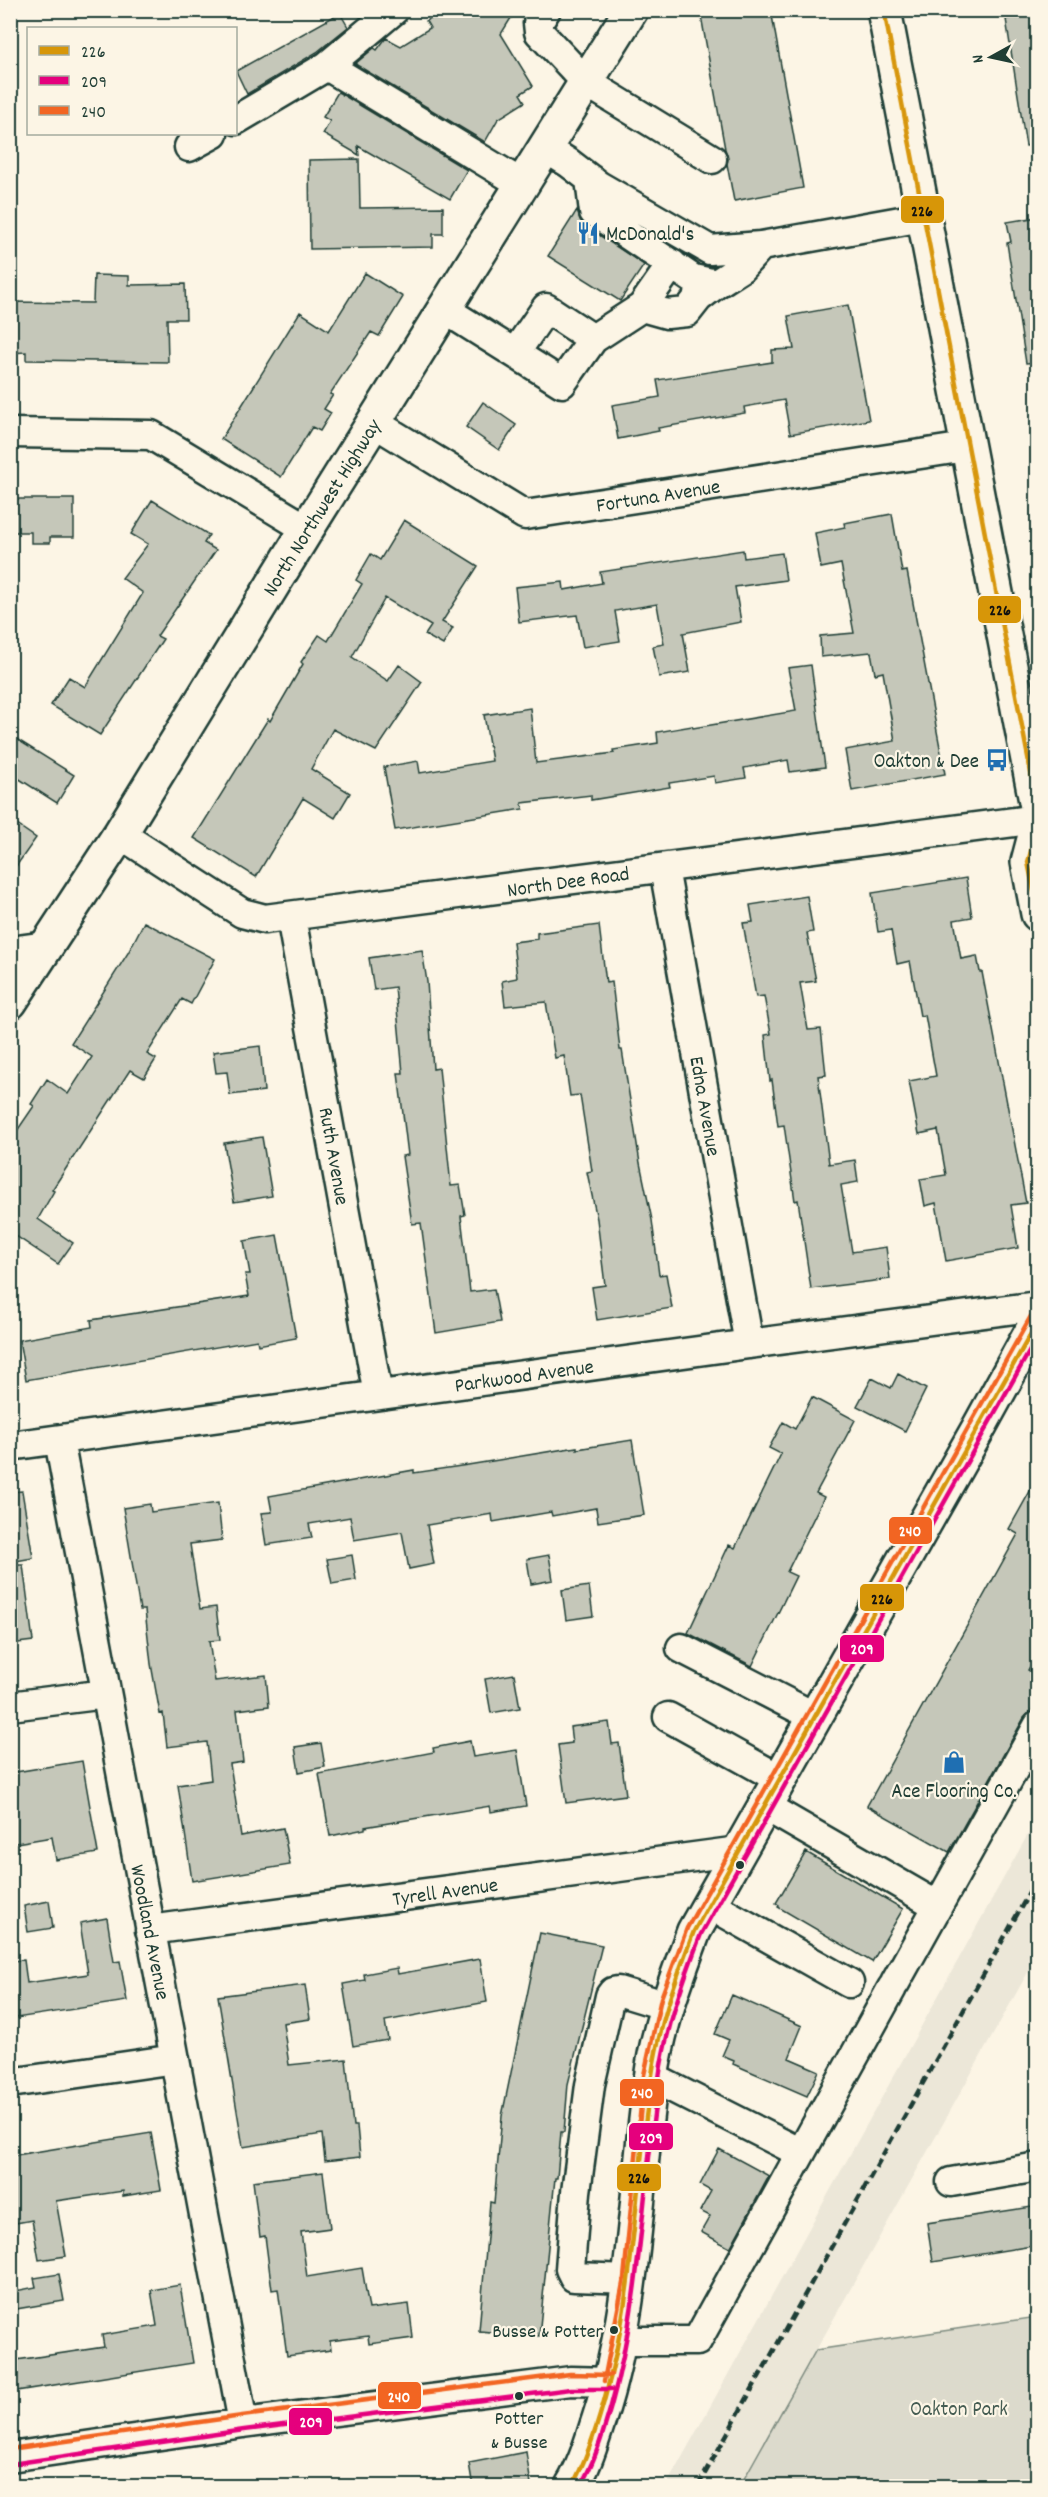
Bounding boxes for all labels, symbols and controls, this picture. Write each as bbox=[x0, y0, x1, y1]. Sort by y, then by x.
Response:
legend bbox=[27, 27, 237, 135]
north arrow bbox=[961, 27, 1021, 87]
text: 226 bbox=[81, 41, 106, 66]
text: N bbox=[967, 53, 991, 64]
text: 209 bbox=[81, 71, 107, 96]
text: 240 bbox=[81, 101, 106, 126]
line badge: 226 bbox=[900, 195, 945, 224]
text: 226 bbox=[911, 201, 933, 224]
restaurant icon: McDonald's bbox=[575, 220, 601, 246]
place label: McDonald's bbox=[606, 221, 694, 251]
street label: North Northwest Highway bbox=[257, 414, 391, 603]
street label: Fortuna Avenue bbox=[594, 473, 723, 523]
line badge: 226 bbox=[977, 595, 1022, 624]
text: 226 bbox=[989, 600, 1011, 623]
bus stop icon: Oakton & Dee bbox=[984, 747, 1010, 773]
place label: Oakton & Dee bbox=[874, 748, 979, 778]
street label: North Dee Road bbox=[505, 861, 631, 907]
street label: Edna Avenue bbox=[679, 1054, 727, 1159]
street label: Ruth Avenue bbox=[309, 1105, 355, 1208]
street label: Parkwood Avenue bbox=[453, 1353, 596, 1403]
line badge: 240 bbox=[888, 1516, 933, 1545]
text: 240 bbox=[899, 1521, 921, 1544]
line badge: 226 bbox=[859, 1583, 905, 1612]
text: 226 bbox=[871, 1589, 893, 1612]
line badge: 209 bbox=[839, 1634, 885, 1663]
text: 209 bbox=[850, 1639, 874, 1662]
shop icon: Ace Flooring Co. bbox=[941, 1749, 967, 1775]
place label: Ace Flooring Co. bbox=[891, 1778, 1017, 1808]
unlabelled marker bbox=[734, 1859, 746, 1871]
street label: Woodland Avenue bbox=[120, 1862, 176, 2003]
street label: Tyrell Avenue bbox=[391, 1872, 500, 1916]
line badge: 240 bbox=[619, 2078, 665, 2107]
text: 240 bbox=[631, 2083, 653, 2106]
line badge: 209 bbox=[628, 2122, 674, 2151]
text: 209 bbox=[639, 2128, 663, 2151]
line badge: 226 bbox=[616, 2163, 662, 2192]
text: 226 bbox=[628, 2168, 650, 2191]
place label: Busse & Potter bbox=[492, 2319, 604, 2347]
marker: Busse & Potter bbox=[608, 2324, 620, 2336]
line badge: 240 bbox=[377, 2381, 422, 2410]
text: 240 bbox=[388, 2387, 410, 2410]
marker: Potter & Busse bbox=[513, 2390, 525, 2402]
park label: Oakton Park bbox=[910, 2396, 1008, 2426]
place label: Potter & Busse bbox=[490, 2406, 548, 2458]
line badge: 209 bbox=[288, 2407, 333, 2436]
text: 209 bbox=[299, 2412, 323, 2435]

